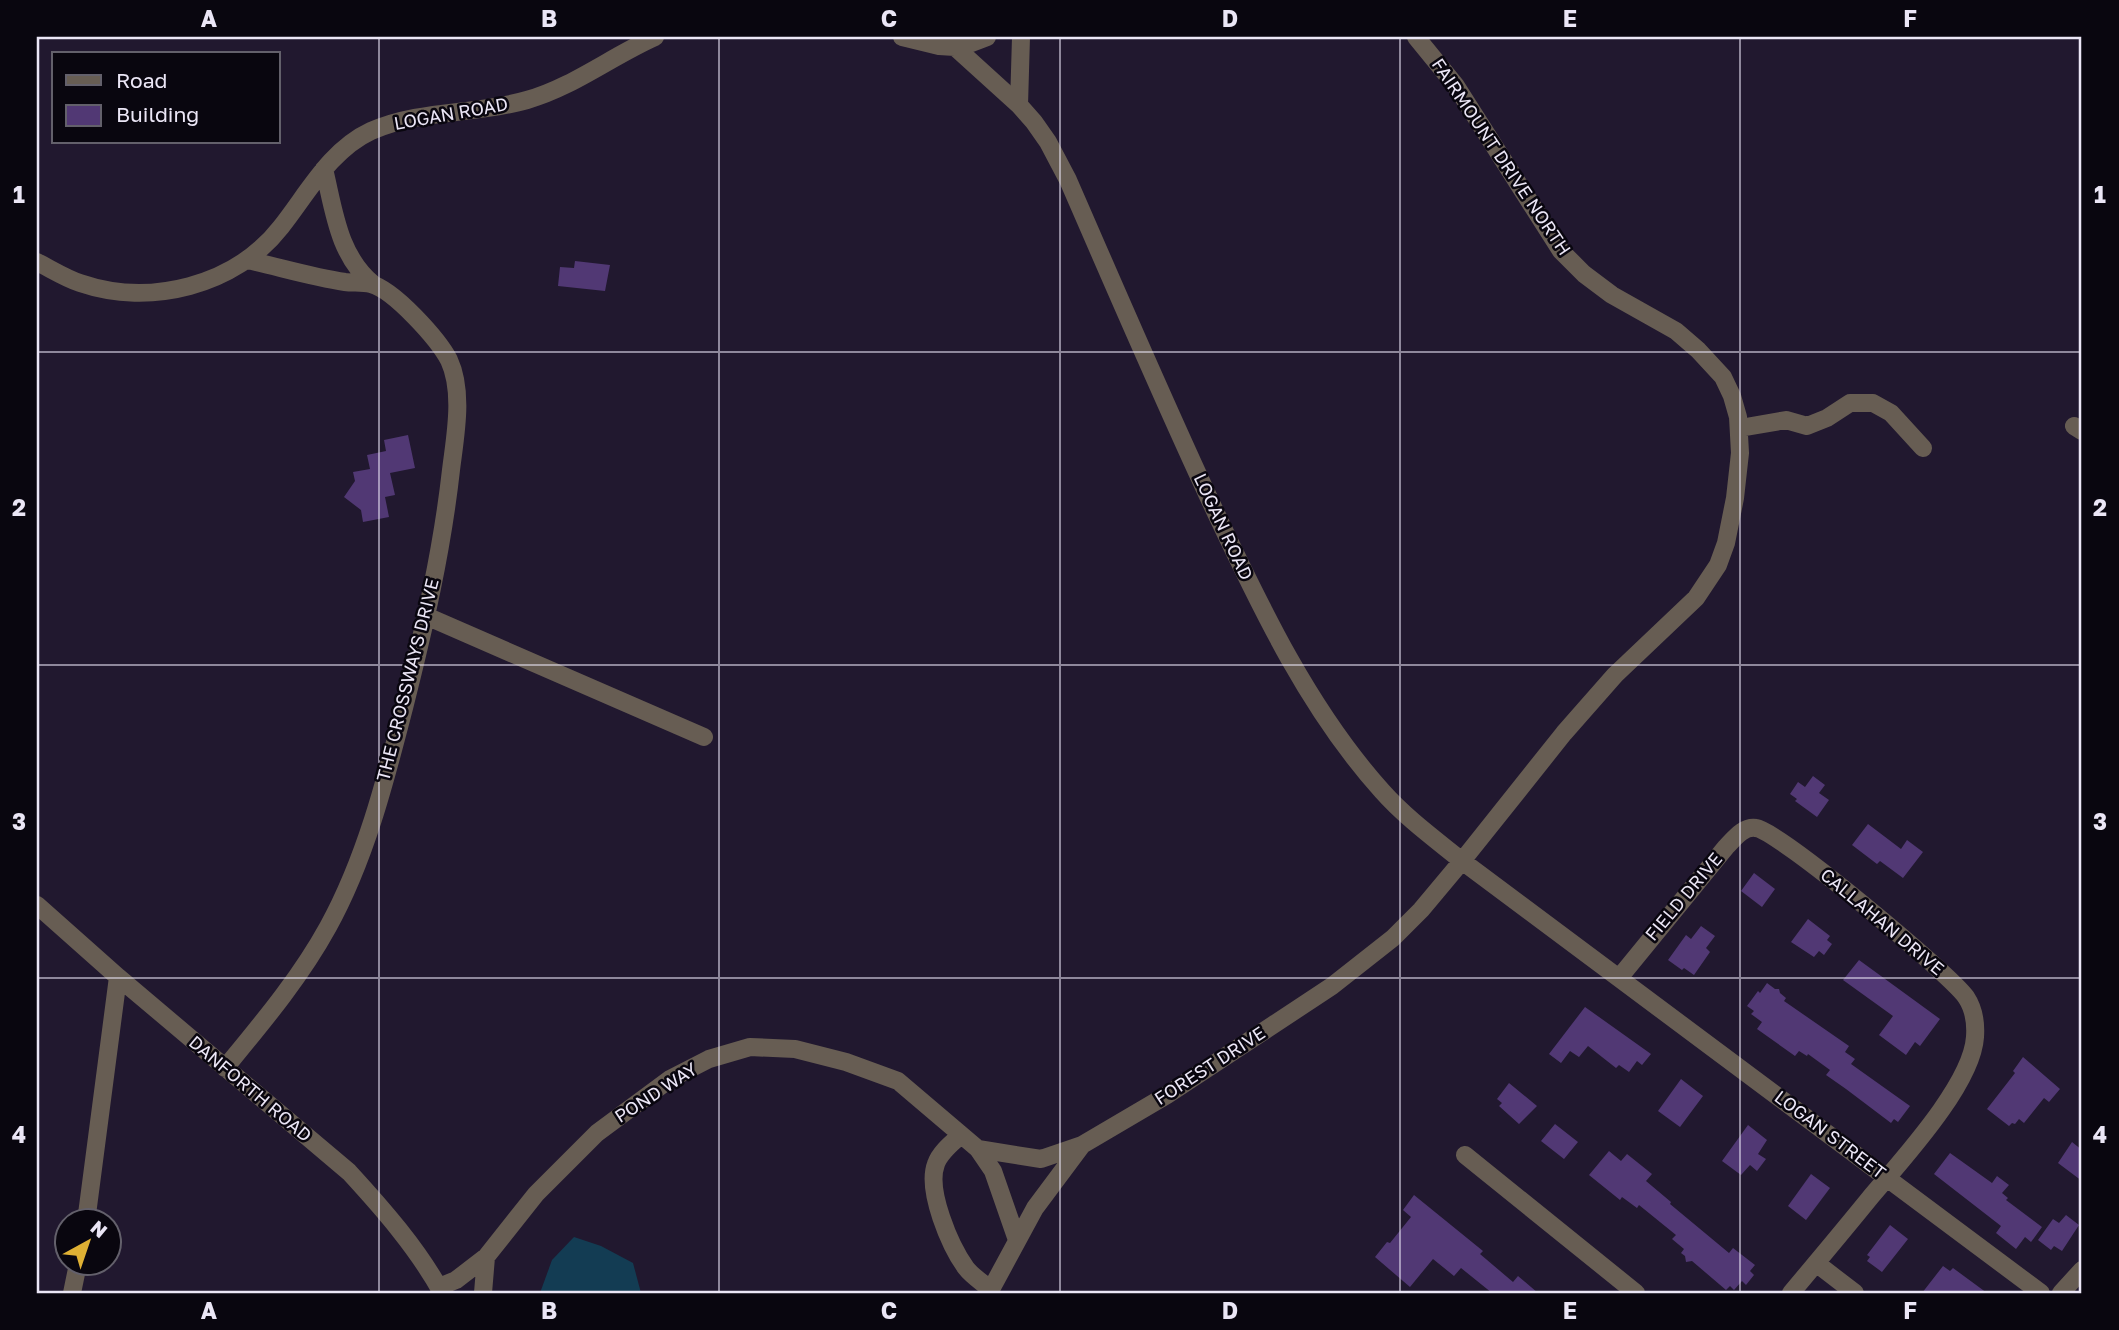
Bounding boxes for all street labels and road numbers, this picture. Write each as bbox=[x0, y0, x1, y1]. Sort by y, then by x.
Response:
street label: FAIRMOUNT DRIVE NORTH bbox=[1428, 54, 1576, 259]
street label: LOGAN ROAD bbox=[392, 92, 510, 134]
street label: LOGAN ROAD bbox=[1190, 470, 1258, 583]
street label: THE CROSSWAYS DRIVE bbox=[371, 576, 443, 783]
street label: FIELD DRIVE bbox=[1640, 848, 1726, 945]
street label: CALLAHAN DRIVE bbox=[1816, 863, 1949, 979]
street label: FOREST DRIVE bbox=[1150, 1021, 1269, 1109]
street label: DANFORTH ROAD bbox=[185, 1031, 316, 1146]
street label: POND WAY bbox=[610, 1057, 701, 1127]
street label: LOGAN STREET bbox=[1771, 1085, 1891, 1183]

